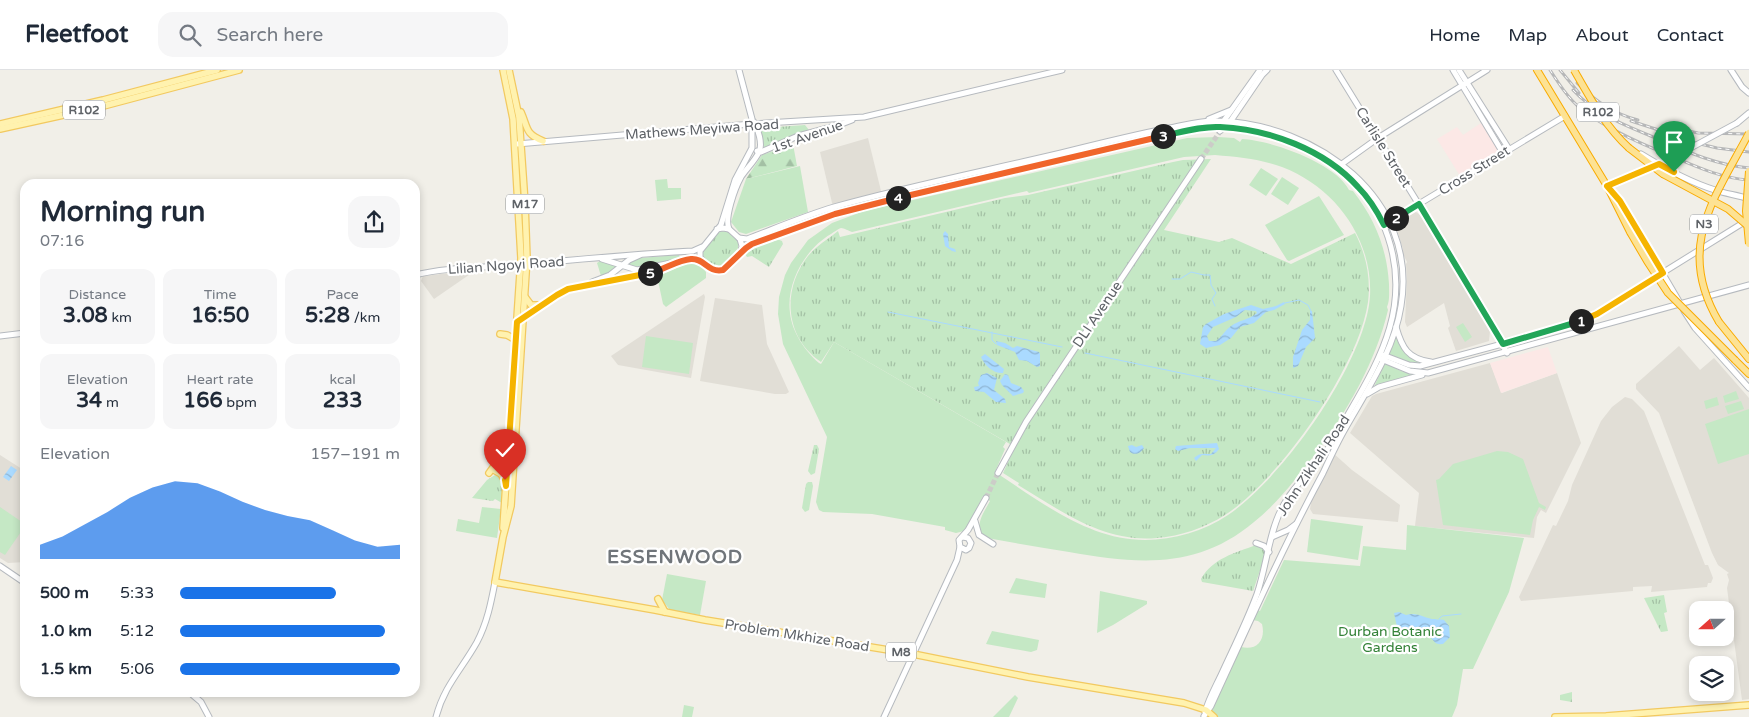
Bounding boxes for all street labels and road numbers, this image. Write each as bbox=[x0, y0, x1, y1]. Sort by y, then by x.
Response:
road number: R102 bbox=[63, 100, 105, 120]
road number: R102 bbox=[1577, 102, 1619, 122]
street label: Carlisle Street bbox=[1352, 104, 1415, 191]
street label: Mathews Meyiwa Road bbox=[624, 116, 780, 143]
street label: 1st Avenue bbox=[769, 116, 845, 157]
street label: Cross Street bbox=[1436, 142, 1513, 199]
road number: M17 bbox=[506, 195, 544, 214]
road number: N3 bbox=[1690, 214, 1718, 234]
street label: Lilian Ngoyi Road bbox=[447, 253, 565, 278]
street label: DLI Avenue bbox=[1069, 278, 1126, 351]
street label: John Zikhali Road bbox=[1273, 412, 1353, 519]
street label: Problem Mkhize Road bbox=[723, 616, 871, 655]
road number: M8 bbox=[886, 642, 916, 662]

